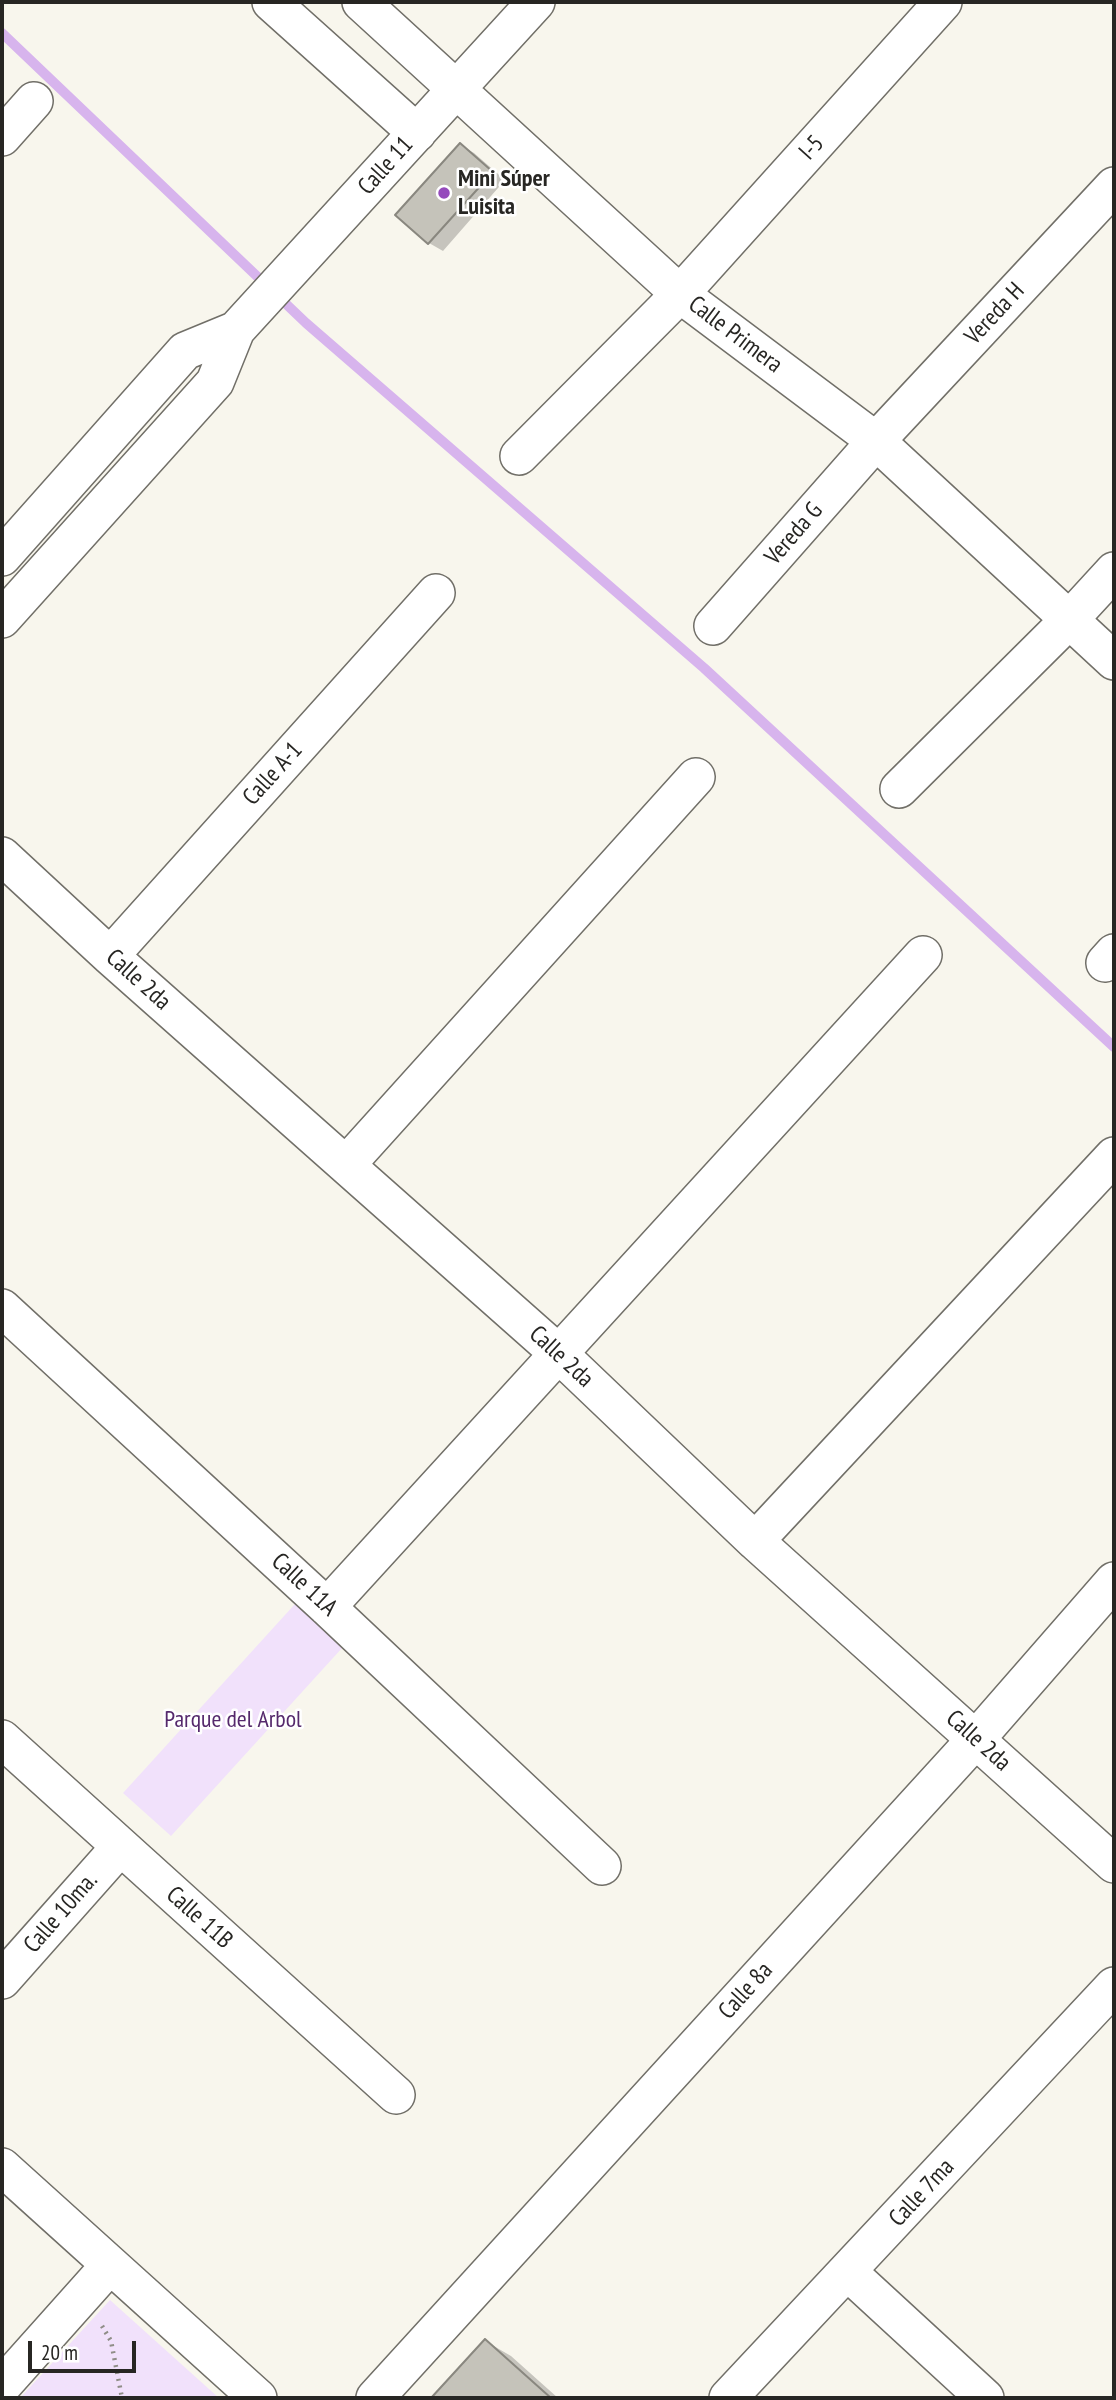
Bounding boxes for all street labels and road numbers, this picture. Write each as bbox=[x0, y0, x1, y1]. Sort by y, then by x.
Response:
street label: I-5 bbox=[793, 130, 831, 166]
street label: Calle 11 bbox=[353, 131, 419, 201]
street label: Vereda H bbox=[959, 277, 1031, 351]
street label: Calle Primera bbox=[682, 290, 788, 380]
street label: Vereda G bbox=[759, 497, 829, 571]
street label: Calle A-1 bbox=[237, 737, 309, 811]
street label: Calle 2da bbox=[100, 943, 176, 1017]
street label: Calle 2da bbox=[523, 1320, 599, 1394]
street label: Calle 11A bbox=[265, 1547, 343, 1623]
street label: Calle 2da bbox=[940, 1704, 1016, 1778]
street label: Calle 10ma. bbox=[18, 1867, 104, 1959]
street label: Calle 11B bbox=[160, 1881, 238, 1955]
street label: Calle 8a bbox=[713, 1957, 779, 2025]
street label: Calle 7ma bbox=[883, 2153, 961, 2233]

